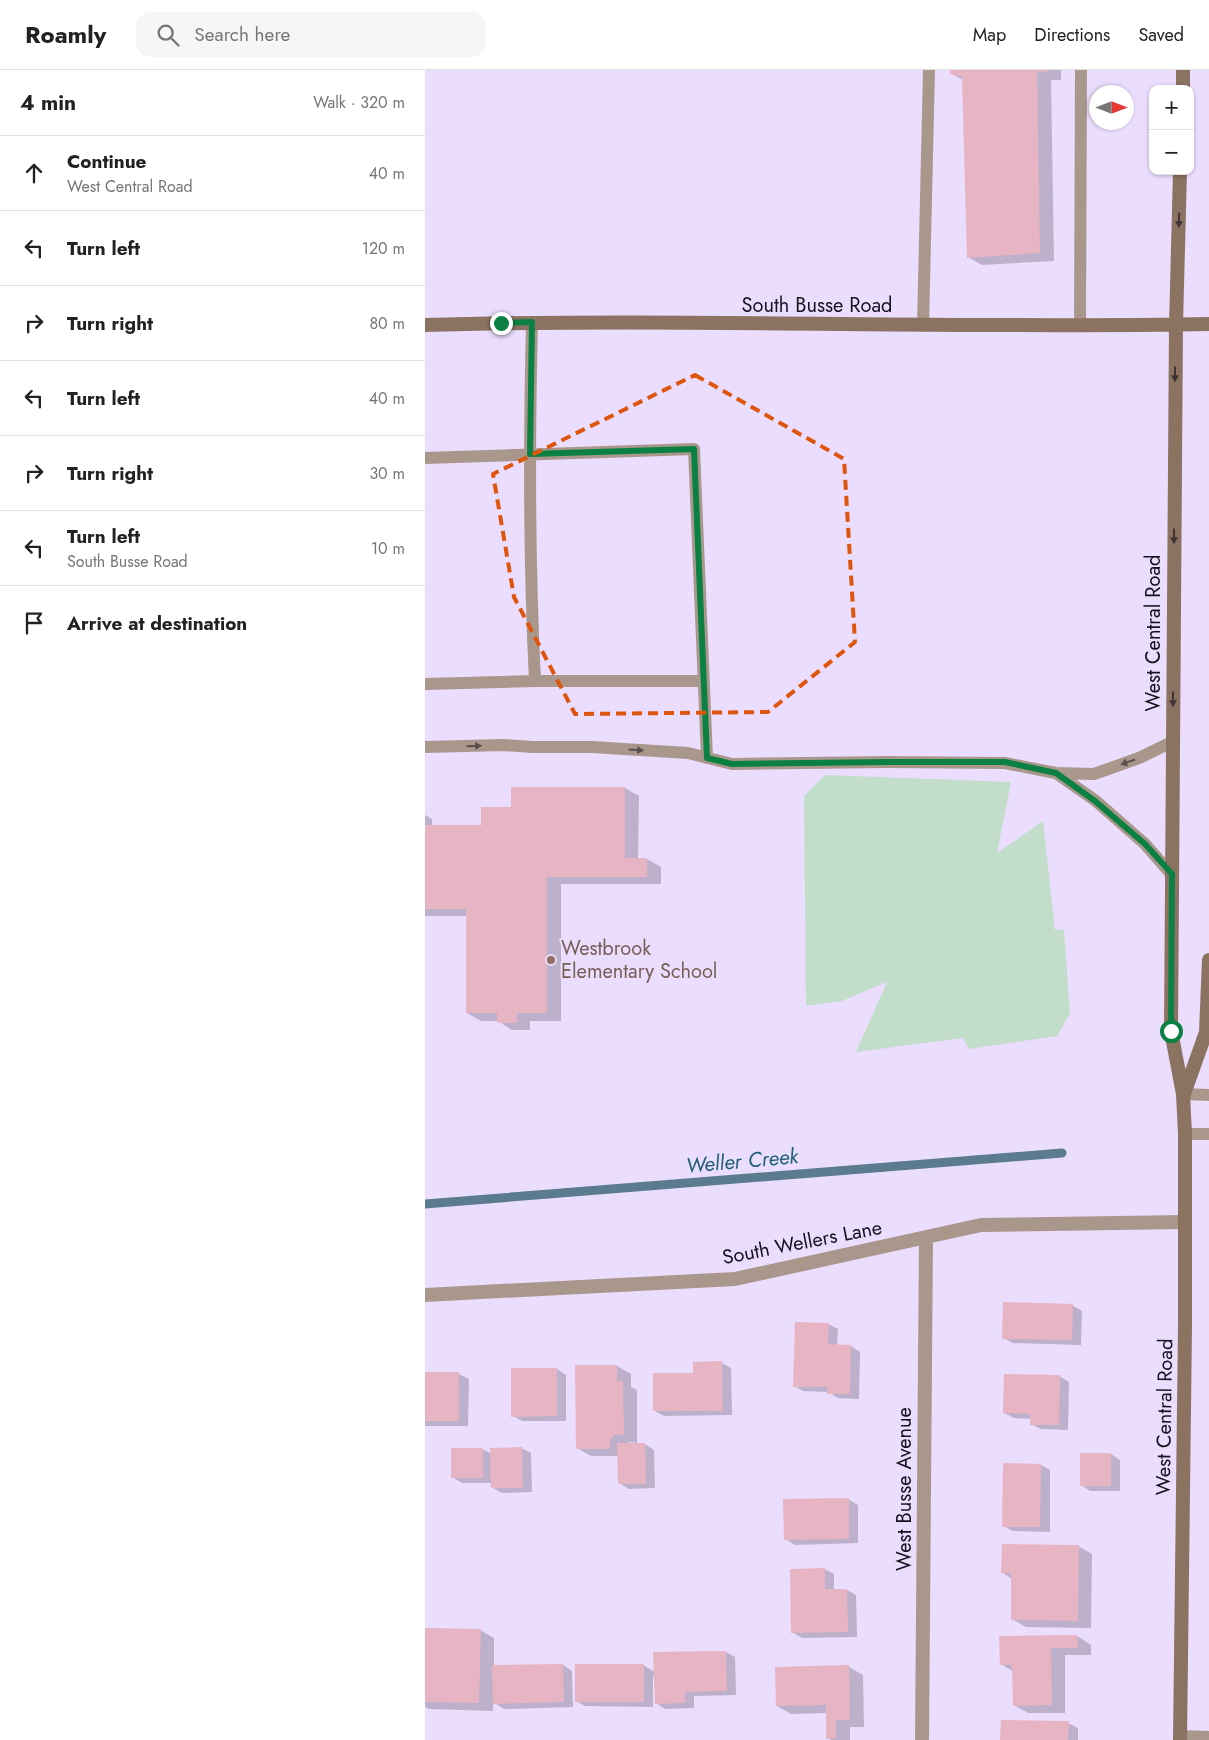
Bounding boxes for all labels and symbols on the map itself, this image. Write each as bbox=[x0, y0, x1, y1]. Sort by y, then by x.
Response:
north arrow bbox=[1089, 85, 1134, 130]
one-way arrow bbox=[1175, 212, 1183, 228]
street label: South Busse Road bbox=[742, 291, 892, 320]
route end bbox=[490, 312, 513, 335]
one-way arrow bbox=[1171, 366, 1179, 382]
one-way arrow bbox=[1170, 528, 1178, 544]
street label: West Central Road bbox=[1139, 555, 1168, 711]
one-way arrow bbox=[1169, 691, 1177, 707]
one-way arrow bbox=[466, 742, 482, 750]
one-way arrow bbox=[628, 746, 644, 754]
one-way arrow bbox=[1120, 758, 1135, 766]
place label: Westbrook Elementary School bbox=[561, 934, 717, 986]
marker: Westbrook Elementary School bbox=[545, 954, 557, 966]
route start bbox=[1160, 1020, 1183, 1043]
water label: Weller Creek bbox=[685, 1141, 801, 1181]
street label: South Wellers Lane bbox=[720, 1213, 884, 1272]
street label: West Central Road bbox=[1149, 1338, 1180, 1496]
street label: West Busse Avenue bbox=[890, 1407, 919, 1571]

